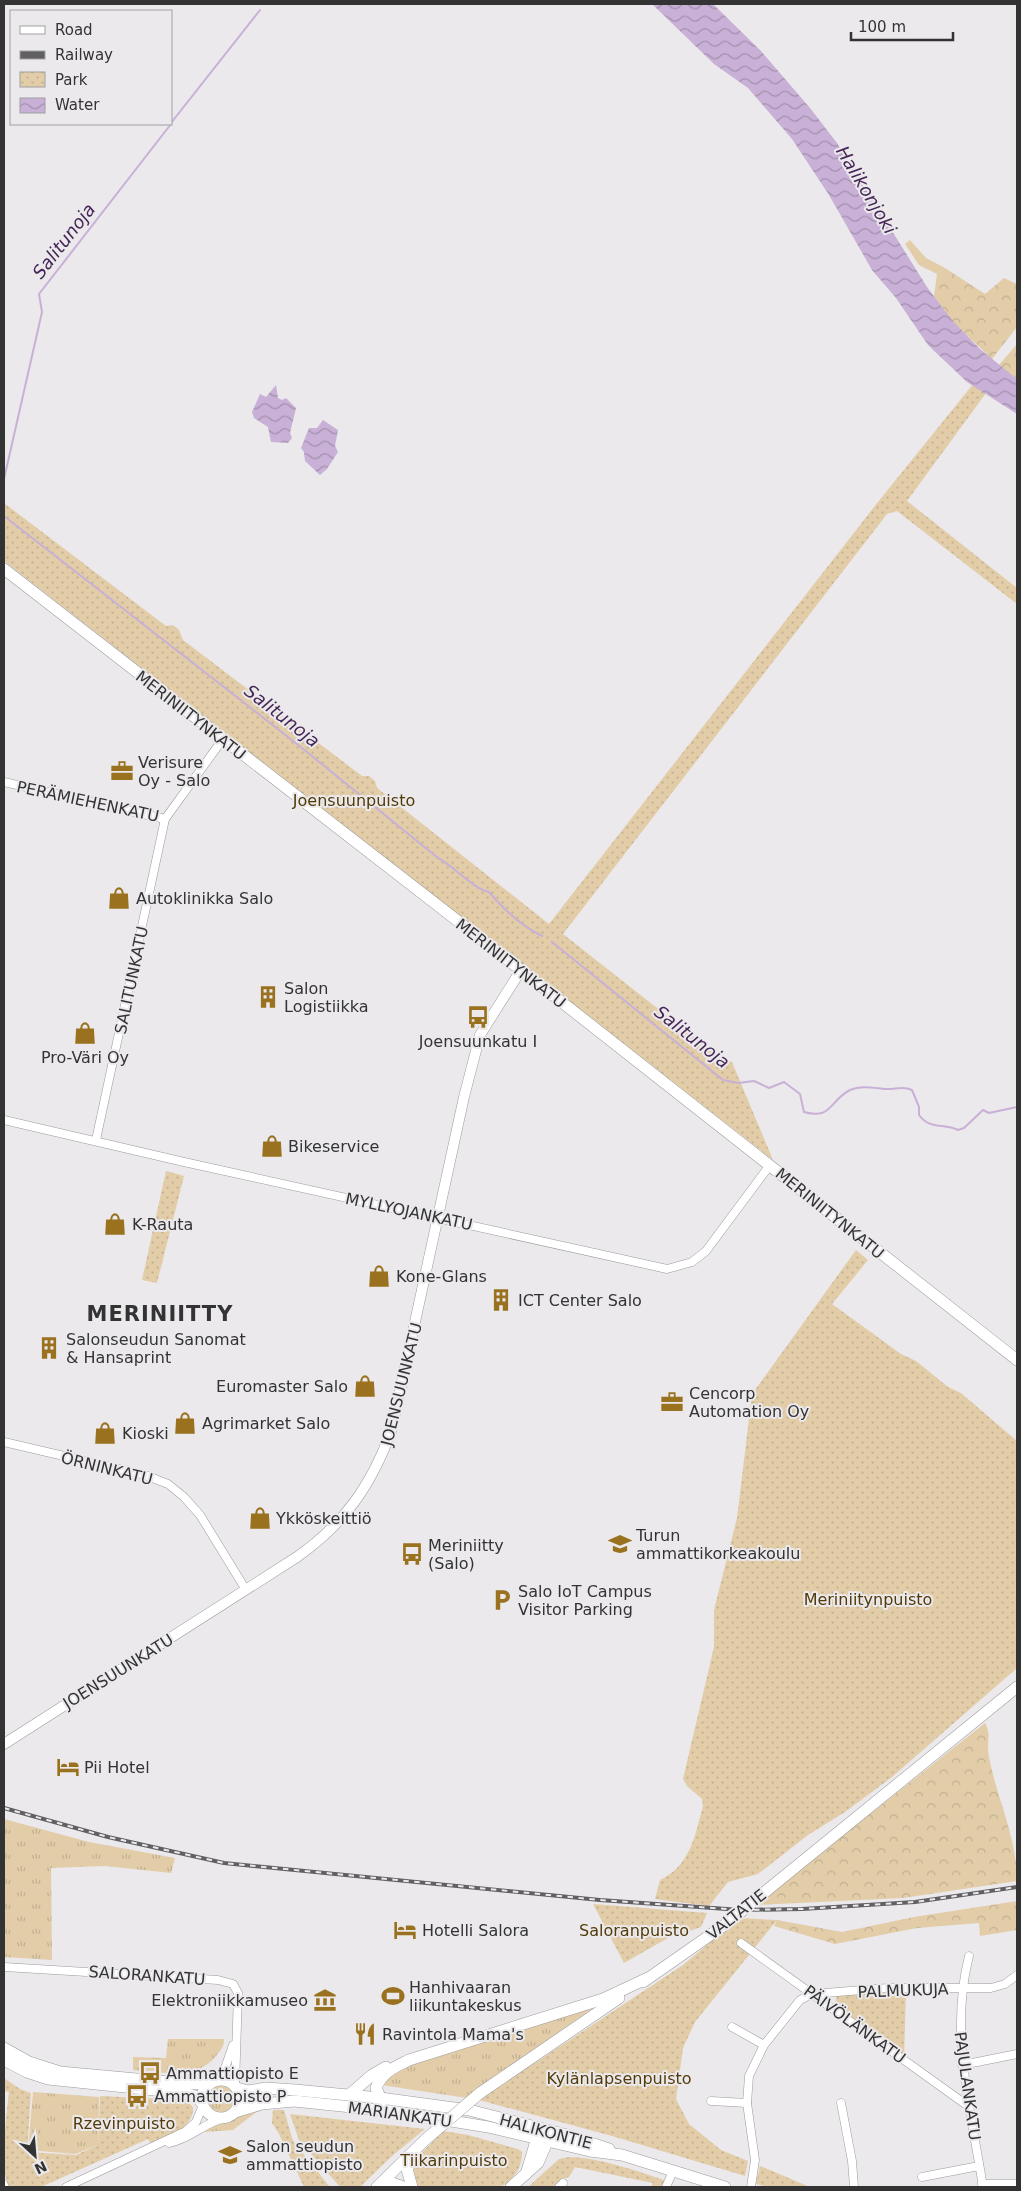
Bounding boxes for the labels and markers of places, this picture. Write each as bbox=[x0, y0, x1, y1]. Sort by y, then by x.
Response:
place label: Verisure Oy - Salo bbox=[138, 753, 210, 790]
office icon: Verisure Oy - Salo bbox=[109, 758, 135, 784]
shop icon: Autoklinikka Salo bbox=[106, 885, 132, 911]
place label: Autoklinikka Salo bbox=[136, 889, 273, 908]
place label: Salon Logistiikka bbox=[284, 979, 369, 1016]
building icon: Salon Logistiikka bbox=[255, 984, 281, 1010]
bus stop icon: Joensuunkatu I bbox=[465, 1004, 491, 1030]
shop icon: Pro-Väri Oy bbox=[72, 1020, 98, 1046]
place label: Joensuunkatu I bbox=[418, 1032, 537, 1051]
place label: Pro-Väri Oy bbox=[41, 1048, 129, 1067]
shop icon: Bikeservice bbox=[259, 1133, 285, 1159]
place label: Bikeservice bbox=[288, 1137, 379, 1156]
shop icon: K-Rauta bbox=[102, 1211, 128, 1237]
place label: K-Rauta bbox=[132, 1215, 193, 1234]
shop icon: Kone-Glans bbox=[366, 1263, 392, 1289]
place label: Kone-Glans bbox=[396, 1267, 487, 1286]
building icon: ICT Center Salo bbox=[488, 1287, 514, 1313]
place label: ICT Center Salo bbox=[518, 1291, 642, 1310]
place label: Salonseudun Sanomat & Hansaprint bbox=[66, 1330, 246, 1367]
building icon: Salonseudun Sanomat & Hansaprint bbox=[36, 1335, 62, 1361]
shop icon: Euromaster Salo bbox=[352, 1373, 378, 1399]
place label: Euromaster Salo bbox=[216, 1377, 348, 1396]
place label: Cencorp Automation Oy bbox=[689, 1384, 809, 1421]
office icon: Cencorp Automation Oy bbox=[659, 1389, 685, 1415]
shop icon: Agrimarket Salo bbox=[172, 1410, 198, 1436]
place label: Agrimarket Salo bbox=[202, 1414, 330, 1433]
shop icon: Kioski bbox=[92, 1420, 118, 1446]
place label: Kioski bbox=[122, 1424, 169, 1443]
shop icon: Ykköskeittiö bbox=[247, 1505, 273, 1531]
place label: Ykköskeittiö bbox=[275, 1509, 372, 1528]
place label: Turun ammattikorkeakoulu bbox=[635, 1526, 800, 1563]
school or university icon: Turun ammattikorkeakoulu bbox=[607, 1531, 633, 1557]
place label: Meriniitty (Salo) bbox=[428, 1536, 504, 1573]
bus stop icon: Meriniitty (Salo) bbox=[399, 1541, 425, 1567]
place label: Salo IoT Campus Visitor Parking bbox=[518, 1582, 652, 1619]
parking icon: Salo IoT Campus Visitor Parking bbox=[489, 1587, 515, 1613]
hotel icon: Pii Hotel bbox=[55, 1754, 81, 1780]
place label: Pii Hotel bbox=[84, 1758, 150, 1777]
hotel icon: Hotelli Salora bbox=[392, 1917, 418, 1943]
place label: Hotelli Salora bbox=[422, 1921, 529, 1940]
place label: Hanhivaaran liikuntakeskus bbox=[409, 1978, 522, 2015]
sports icon: Hanhivaaran liikuntakeskus bbox=[380, 1983, 406, 2009]
museum icon: Elektroniikkamuseo bbox=[312, 1987, 338, 2013]
place label: Elektroniikkamuseo bbox=[151, 1991, 308, 2010]
restaurant icon: Ravintola Mama's bbox=[352, 2021, 378, 2047]
place label: Ravintola Mama's bbox=[382, 2025, 524, 2044]
bus stop icon: Ammattiopisto E bbox=[137, 2060, 163, 2086]
place label: Ammattiopisto E bbox=[166, 2064, 299, 2083]
bus stop icon: Ammattiopisto P bbox=[124, 2083, 150, 2109]
place label: Ammattiopisto P bbox=[154, 2087, 287, 2106]
place label: Salon seudun ammattiopisto bbox=[246, 2137, 363, 2174]
school or university icon: Salon seudun ammattiopisto bbox=[217, 2142, 243, 2168]

